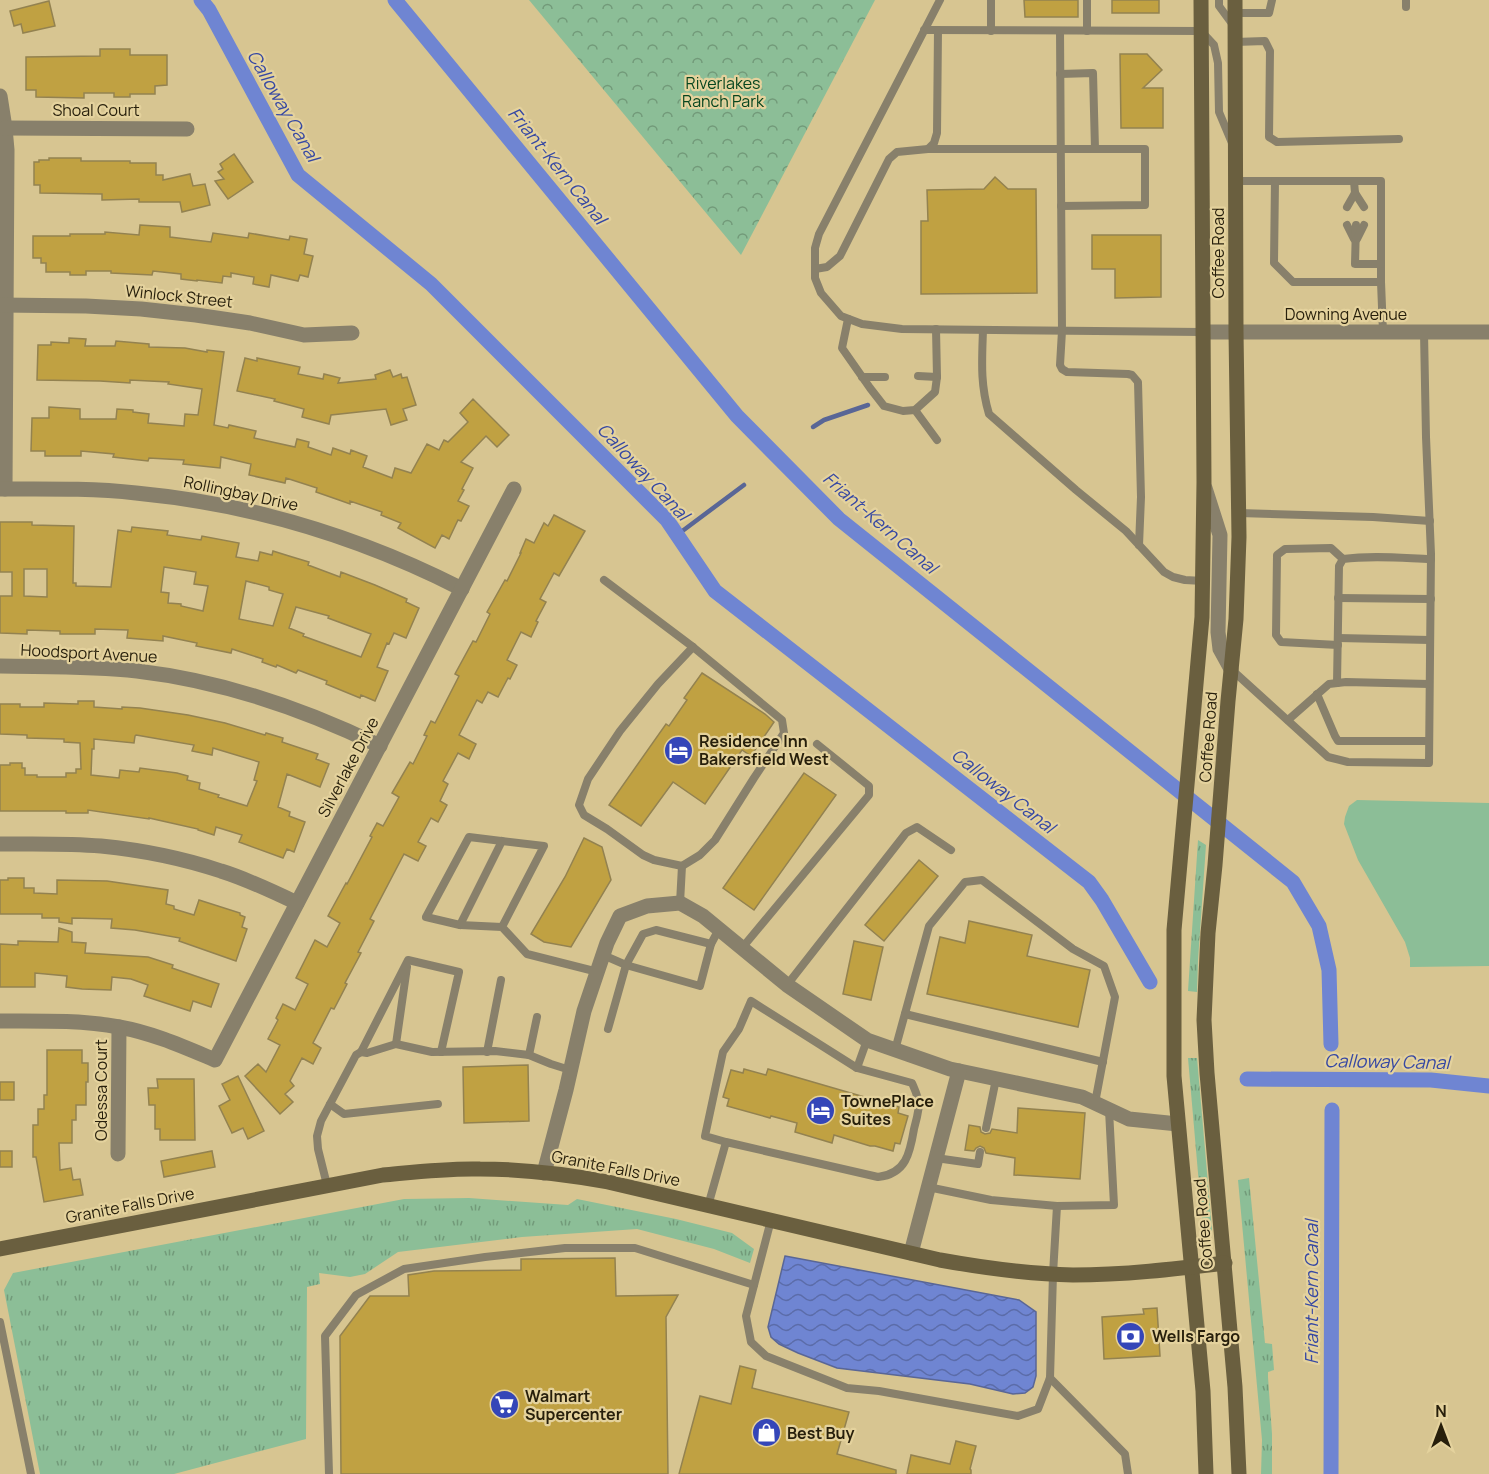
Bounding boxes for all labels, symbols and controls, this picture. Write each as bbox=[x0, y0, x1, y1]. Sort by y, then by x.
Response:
water label: Calloway Canal bbox=[242, 45, 327, 168]
park label: Riverlakes Ranch Park bbox=[682, 72, 765, 112]
street label: Shoal Court bbox=[52, 99, 140, 121]
water label: Friant-Kern Canal bbox=[503, 102, 614, 231]
street label: Coffee Road bbox=[1207, 207, 1229, 299]
street label: Winlock Street bbox=[124, 279, 234, 313]
street label: Downing Avenue bbox=[1285, 303, 1407, 325]
water label: Calloway Canal bbox=[592, 417, 697, 527]
water label: Friant-Kern Canal bbox=[818, 466, 945, 580]
street label: Rollingbay Drive bbox=[182, 470, 300, 516]
street label: Hoodsport Avenue bbox=[20, 638, 158, 668]
street label: Coffee Road bbox=[1194, 691, 1222, 783]
street label: Silverlake Drive bbox=[312, 713, 384, 821]
place label: Residence Inn Bakersfield West bbox=[699, 730, 829, 770]
hotel icon: Residence Inn Bakersfield West bbox=[662, 734, 694, 766]
water label: Calloway Canal bbox=[947, 742, 1063, 840]
street label: Odessa Court bbox=[90, 1039, 112, 1141]
water label: Calloway Canal bbox=[1324, 1048, 1453, 1074]
place label: TownePlace Suites bbox=[841, 1090, 934, 1130]
hotel icon: TownePlace Suites bbox=[804, 1094, 836, 1126]
street label: Granite Falls Drive bbox=[550, 1145, 682, 1191]
street label: Coffee Road bbox=[1188, 1178, 1218, 1270]
street label: Granite Falls Drive bbox=[64, 1182, 196, 1228]
water label: Friant-Kern Canal bbox=[1299, 1217, 1323, 1364]
bank icon: Wells Fargo bbox=[1115, 1320, 1147, 1352]
place label: Wells Fargo bbox=[1152, 1325, 1240, 1347]
place label: Walmart Supercenter bbox=[525, 1385, 622, 1425]
supermarket icon: Walmart Supercenter bbox=[488, 1389, 520, 1421]
north arrow bbox=[1411, 1396, 1471, 1456]
text: N bbox=[1435, 1400, 1447, 1422]
shop icon: Best Buy bbox=[750, 1417, 782, 1449]
place label: Best Buy bbox=[787, 1422, 855, 1444]

